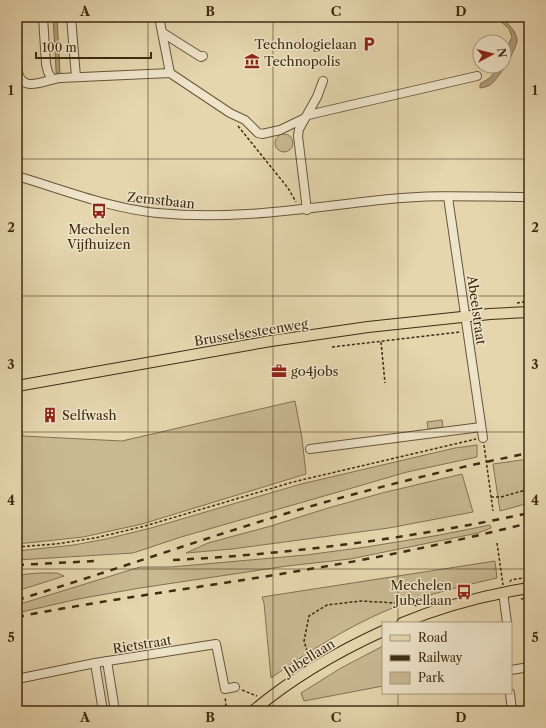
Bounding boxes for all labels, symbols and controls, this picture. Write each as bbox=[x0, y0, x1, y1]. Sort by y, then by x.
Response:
text: A bbox=[79, 3, 91, 19]
text: B bbox=[205, 3, 215, 19]
text: C bbox=[331, 3, 341, 19]
text: D bbox=[455, 3, 467, 19]
scale bar bbox=[36, 34, 151, 60]
north arrow bbox=[472, 34, 512, 74]
parking icon: Technologielaan bbox=[360, 35, 378, 53]
place label: Technologielaan bbox=[255, 36, 357, 52]
text: 100 m bbox=[42, 40, 77, 55]
text: N bbox=[494, 47, 510, 59]
museum icon: Technopolis bbox=[243, 52, 261, 70]
place label: Technopolis bbox=[264, 53, 341, 69]
text: 1 bbox=[8, 82, 14, 98]
text: 1 bbox=[532, 82, 538, 98]
street label: Zemstbaan bbox=[126, 188, 196, 212]
bus stop icon: Mechelen Vijfhuizen bbox=[90, 202, 108, 220]
text: 2 bbox=[7, 219, 15, 235]
text: 2 bbox=[531, 219, 539, 235]
place label: Mechelen Vijfhuizen bbox=[66, 221, 131, 252]
street label: Abeelstraat bbox=[464, 273, 490, 346]
street label: Brusselsesteenweg bbox=[193, 315, 309, 349]
text: 3 bbox=[7, 356, 15, 372]
text: 3 bbox=[531, 356, 539, 372]
office icon: go4jobs bbox=[270, 362, 288, 380]
place label: go4jobs bbox=[291, 363, 339, 379]
building icon: Selfwash bbox=[41, 406, 59, 424]
place label: Selfwash bbox=[62, 407, 117, 423]
text: 4 bbox=[7, 492, 15, 508]
text: 4 bbox=[531, 492, 539, 508]
place label: Mechelen Jubellaan bbox=[390, 577, 452, 608]
bus stop icon: Mechelen Jubellaan bbox=[455, 583, 473, 601]
legend bbox=[382, 622, 512, 694]
text: 5 bbox=[7, 629, 15, 645]
text: 5 bbox=[531, 629, 539, 645]
text: Road bbox=[418, 630, 448, 645]
street label: Rietstraat bbox=[111, 631, 173, 657]
street label: Jubellaan bbox=[279, 635, 337, 680]
text: Railway bbox=[418, 650, 463, 665]
text: Park bbox=[418, 670, 445, 685]
text: A bbox=[79, 709, 91, 725]
text: B bbox=[205, 709, 215, 725]
text: C bbox=[331, 709, 341, 725]
text: D bbox=[455, 709, 467, 725]

